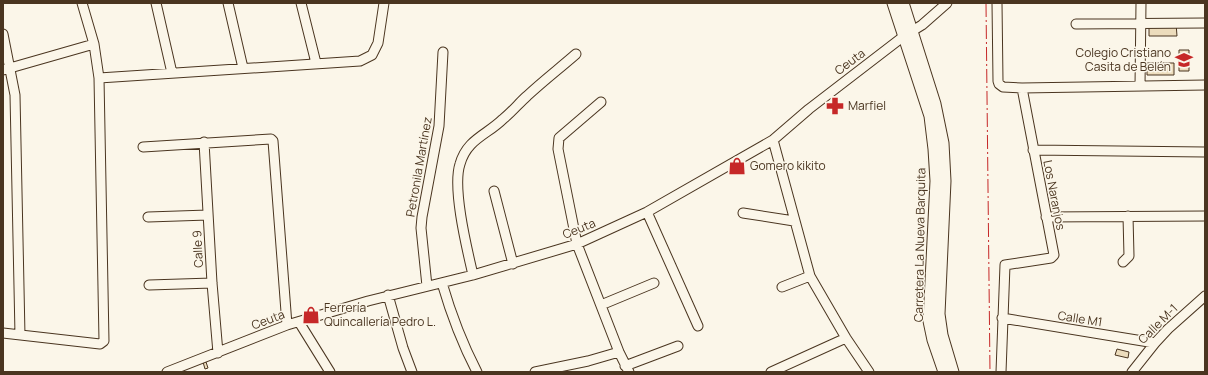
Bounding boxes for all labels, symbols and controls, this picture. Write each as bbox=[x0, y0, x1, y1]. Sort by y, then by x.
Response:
place label: Colegio Cristiano Casita de Belén bbox=[1076, 44, 1171, 75]
street label: Ceuta bbox=[831, 45, 868, 79]
school or university icon: Colegio Cristiano Casita de Belén bbox=[1174, 50, 1194, 70]
pharmacy icon: Marfiel bbox=[825, 96, 845, 116]
place label: Marfiel bbox=[848, 97, 886, 114]
street label: Petronila Martínez bbox=[401, 116, 436, 218]
shop icon: Gomero kikito bbox=[727, 156, 747, 176]
place label: Gomero kikito bbox=[750, 157, 826, 174]
street label: Los Naranjos bbox=[1039, 158, 1070, 231]
street label: Carretera La Nueva Barquita bbox=[910, 168, 929, 322]
street label: Ceuta bbox=[560, 214, 598, 243]
street label: Calle 9 bbox=[188, 230, 207, 268]
place label: Ferrería Quincallería Pedro L. bbox=[324, 299, 436, 330]
street label: Calle M-1 bbox=[1134, 300, 1181, 347]
street label: Ceuta bbox=[249, 305, 287, 334]
shop icon: Ferrería Quincallería Pedro L. bbox=[301, 305, 321, 325]
street label: Calle M1 bbox=[1057, 307, 1104, 330]

